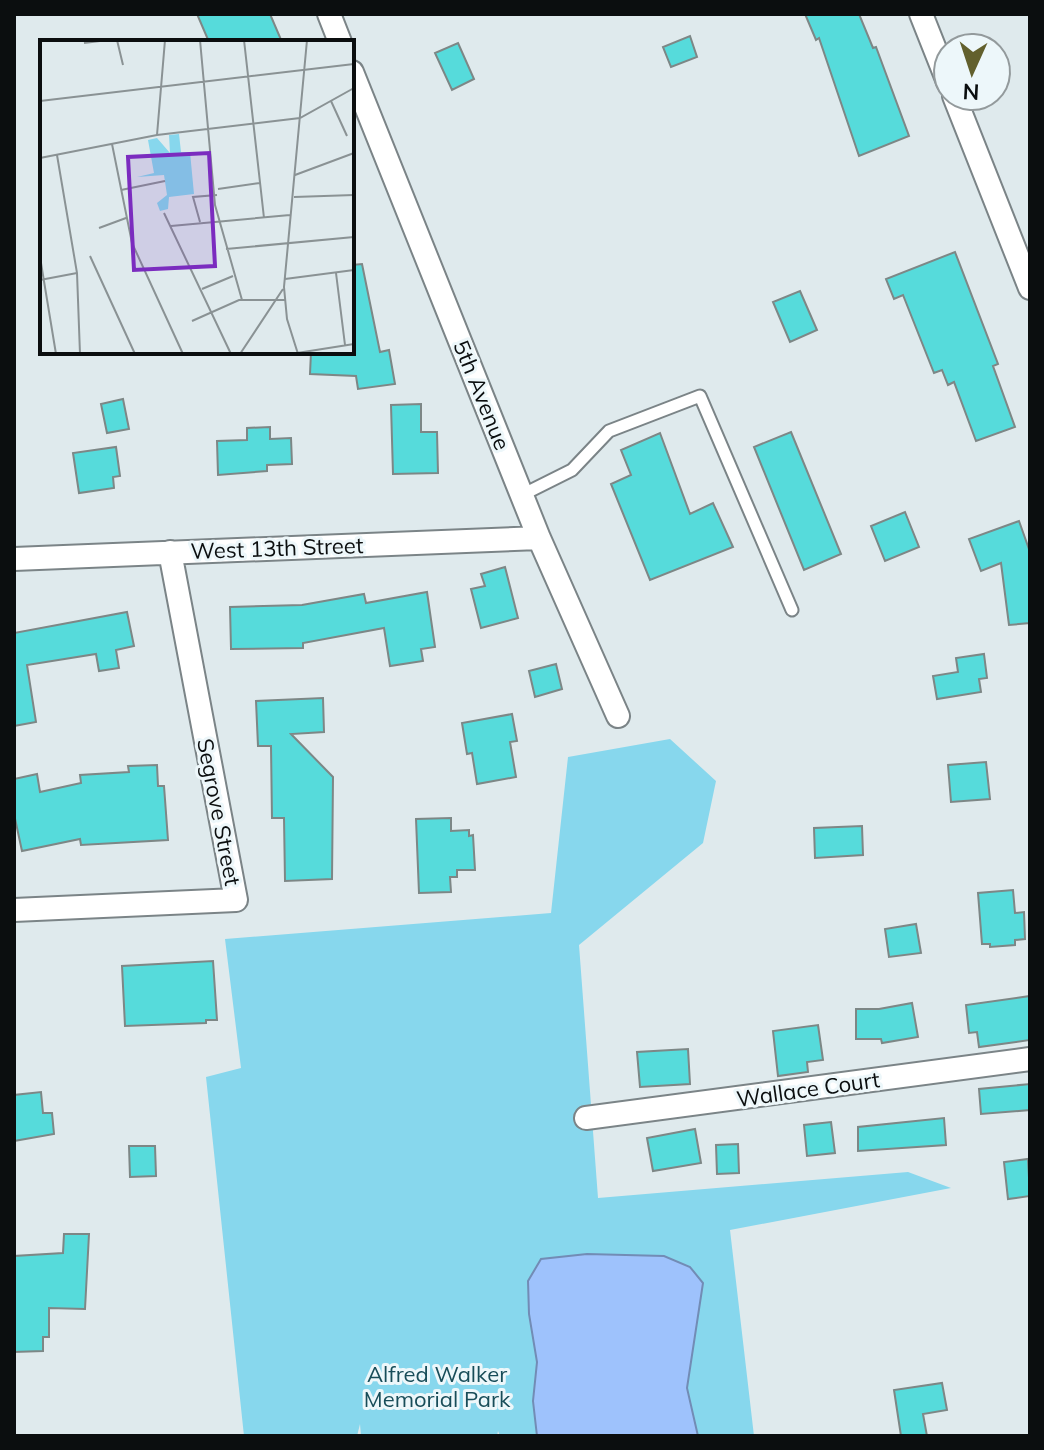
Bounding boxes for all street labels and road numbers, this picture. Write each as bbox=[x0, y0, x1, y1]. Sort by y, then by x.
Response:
street label: 5th Avenue bbox=[447, 336, 517, 454]
street label: West 13th Street bbox=[190, 531, 364, 565]
street label: Segrove Street bbox=[191, 736, 247, 888]
street label: Wallace Court bbox=[735, 1065, 882, 1113]

